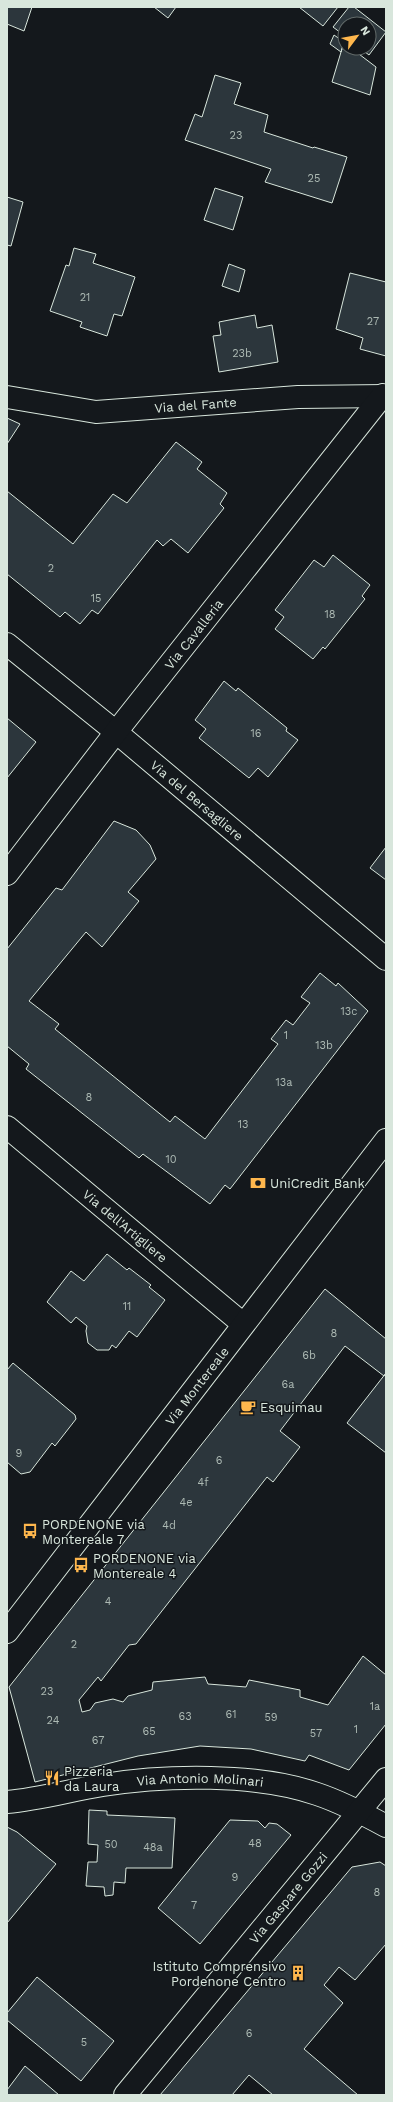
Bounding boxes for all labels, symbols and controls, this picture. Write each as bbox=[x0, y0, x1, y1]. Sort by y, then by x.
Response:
north arrow bbox=[337, 16, 377, 56]
text: N bbox=[357, 24, 373, 38]
house number: 23 bbox=[230, 129, 242, 142]
house number: 25 bbox=[308, 172, 320, 185]
house number: 21 bbox=[80, 291, 90, 304]
house number: 27 bbox=[367, 315, 379, 328]
house number: 23b bbox=[232, 347, 252, 360]
street label: Via del Fante bbox=[154, 395, 237, 416]
house number: 2 bbox=[48, 562, 54, 575]
house number: 15 bbox=[91, 592, 101, 605]
street label: Via Cavalleria bbox=[162, 596, 227, 672]
house number: 18 bbox=[324, 608, 336, 621]
house number: 16 bbox=[251, 727, 262, 740]
street label: Via del Bersagliere bbox=[147, 757, 246, 844]
house number: 13c bbox=[341, 1005, 357, 1018]
house number: 1 bbox=[284, 1029, 288, 1042]
house number: 13b bbox=[315, 1039, 333, 1052]
house number: 13a bbox=[276, 1076, 292, 1089]
house number: 8 bbox=[86, 1091, 93, 1104]
house number: 13 bbox=[238, 1118, 248, 1131]
house number: 10 bbox=[165, 1153, 177, 1166]
bank icon: UniCredit Bank bbox=[249, 1174, 267, 1192]
place label: UniCredit Bank bbox=[270, 1176, 366, 1191]
street label: Via dell'Artigliere bbox=[80, 1187, 170, 1266]
house number: 11 bbox=[123, 1300, 131, 1313]
house number: 8 bbox=[331, 1327, 338, 1340]
street label: Via Montereale bbox=[162, 1344, 232, 1428]
house number: 6b bbox=[302, 1349, 316, 1362]
house number: 6a bbox=[282, 1378, 294, 1391]
cafe icon: Esquimau bbox=[239, 1398, 257, 1416]
place label: Esquimau bbox=[260, 1400, 323, 1415]
house number: 9 bbox=[16, 1447, 23, 1460]
house number: 6 bbox=[216, 1454, 223, 1467]
house number: 4f bbox=[197, 1476, 209, 1489]
house number: 4e bbox=[179, 1496, 193, 1509]
place label: PORDENONE via Montereale 7 bbox=[42, 1517, 145, 1547]
house number: 4d bbox=[162, 1519, 176, 1532]
bus stop icon: PORDENONE via Montereale 7 bbox=[21, 1522, 39, 1540]
place label: PORDENONE via Montereale 4 bbox=[93, 1551, 196, 1581]
bus stop icon: PORDENONE via Montereale 4 bbox=[72, 1556, 90, 1574]
house number: 4 bbox=[105, 1595, 112, 1608]
house number: 2 bbox=[71, 1638, 77, 1651]
house number: 23 bbox=[41, 1685, 53, 1698]
house number: 1a bbox=[370, 1700, 380, 1713]
house number: 61 bbox=[226, 1708, 236, 1721]
house number: 63 bbox=[178, 1710, 192, 1723]
house number: 59 bbox=[264, 1711, 278, 1724]
house number: 24 bbox=[47, 1714, 60, 1727]
house number: 1 bbox=[354, 1723, 358, 1736]
house number: 65 bbox=[142, 1725, 156, 1738]
house number: 57 bbox=[310, 1727, 322, 1740]
house number: 67 bbox=[92, 1734, 104, 1747]
place label: Pizzeria da Laura bbox=[64, 1764, 120, 1794]
restaurant icon: Pizzeria da Laura bbox=[43, 1769, 61, 1787]
street label: Via Antonio Molinari bbox=[136, 1771, 264, 1790]
house number: 48 bbox=[248, 1837, 262, 1850]
house number: 50 bbox=[104, 1838, 118, 1851]
house number: 48a bbox=[143, 1841, 163, 1854]
street label: Via Gaspare Gozzi bbox=[246, 1849, 331, 1947]
house number: 9 bbox=[232, 1871, 239, 1884]
house number: 8 bbox=[374, 1886, 381, 1899]
house number: 7 bbox=[191, 1899, 197, 1912]
place label: Istituto Comprensivo Pordenone Centro bbox=[153, 1959, 286, 1989]
building icon: Istituto Comprensivo Pordenone Centro bbox=[289, 1964, 307, 1982]
house number: 6 bbox=[246, 2027, 253, 2040]
house number: 5 bbox=[81, 2036, 87, 2049]

